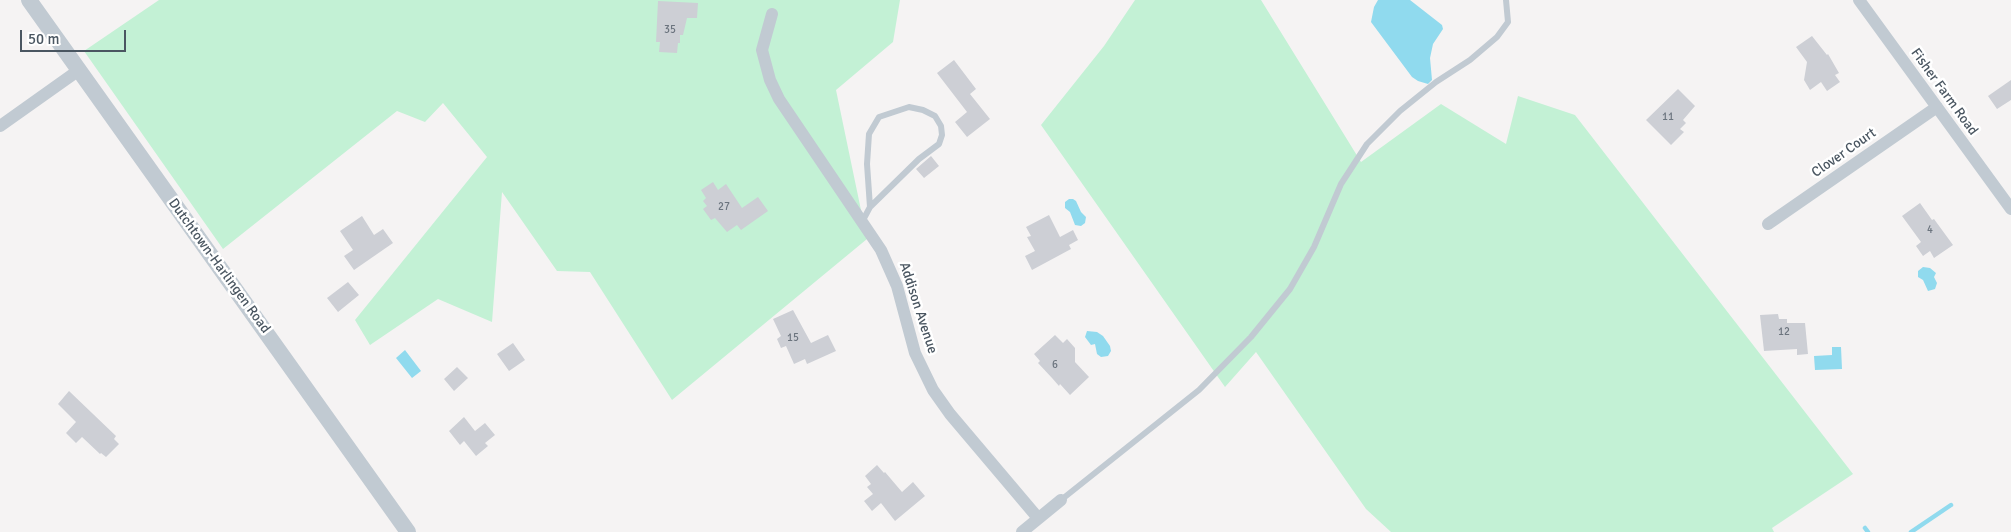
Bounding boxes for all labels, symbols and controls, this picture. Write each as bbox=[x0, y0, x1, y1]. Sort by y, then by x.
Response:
scale bar bbox=[22, 20, 129, 52]
house number: 35 bbox=[664, 23, 676, 37]
text: 50 m bbox=[28, 30, 59, 48]
street label: Fisher Farm Road bbox=[1907, 45, 1981, 139]
house number: 11 bbox=[1662, 110, 1674, 124]
street label: Clover Court bbox=[1809, 125, 1879, 181]
street label: Dutchtown-Harlingen Road bbox=[164, 195, 274, 337]
house number: 27 bbox=[718, 200, 730, 214]
house number: 4 bbox=[1927, 223, 1933, 237]
street label: Addison Avenue bbox=[895, 260, 941, 356]
house number: 12 bbox=[1778, 325, 1790, 339]
house number: 15 bbox=[787, 331, 799, 345]
house number: 6 bbox=[1052, 358, 1058, 372]

